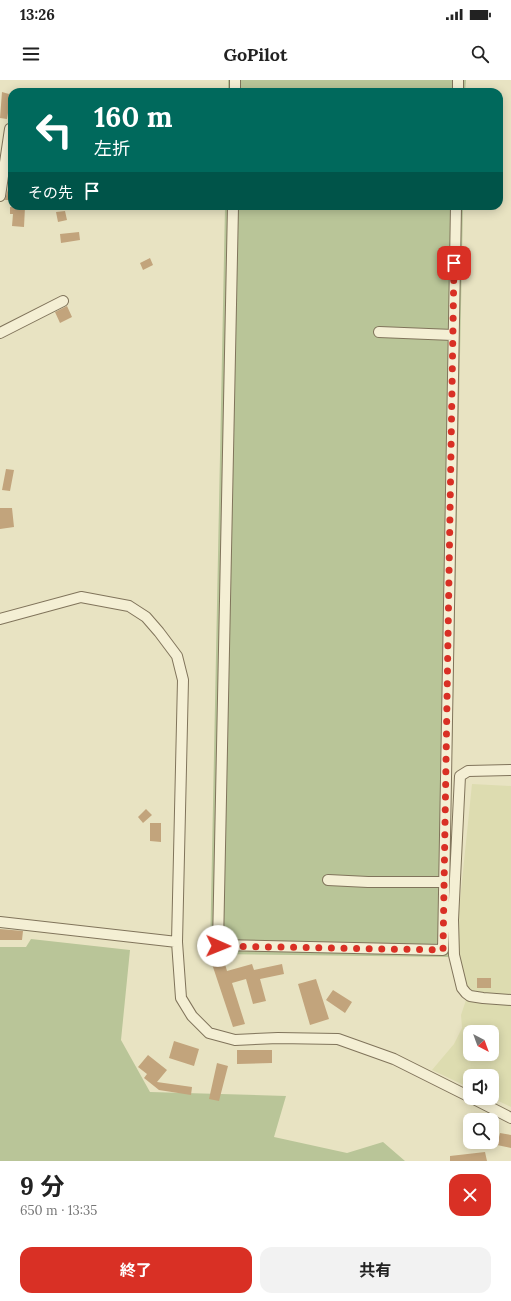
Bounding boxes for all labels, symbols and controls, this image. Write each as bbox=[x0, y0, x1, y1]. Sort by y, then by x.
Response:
text: 13:26 bbox=[20, 5, 55, 24]
icon: menu bbox=[20, 43, 42, 65]
text: GoPilot bbox=[224, 43, 287, 66]
icon: search bbox=[469, 43, 491, 65]
text: 160 m bbox=[94, 99, 172, 135]
icon: left bbox=[28, 104, 80, 156]
text: 左折 bbox=[94, 137, 130, 160]
icon: arrive bbox=[81, 180, 103, 202]
text: その先 bbox=[28, 183, 73, 202]
pin bbox=[437, 246, 471, 280]
icon: arrive bbox=[443, 252, 465, 274]
position arrow bbox=[197, 925, 239, 967]
north arrow bbox=[463, 1025, 499, 1061]
map controls bbox=[463, 1025, 499, 1149]
button: sound bbox=[463, 1069, 499, 1105]
button: search bbox=[463, 1113, 499, 1149]
text: 9 分 bbox=[20, 1171, 64, 1202]
button: close bbox=[449, 1174, 491, 1216]
text: 650 m · 13:35 bbox=[20, 1202, 97, 1219]
button: 終了 bbox=[20, 1247, 252, 1293]
button: 共有 bbox=[260, 1247, 491, 1293]

